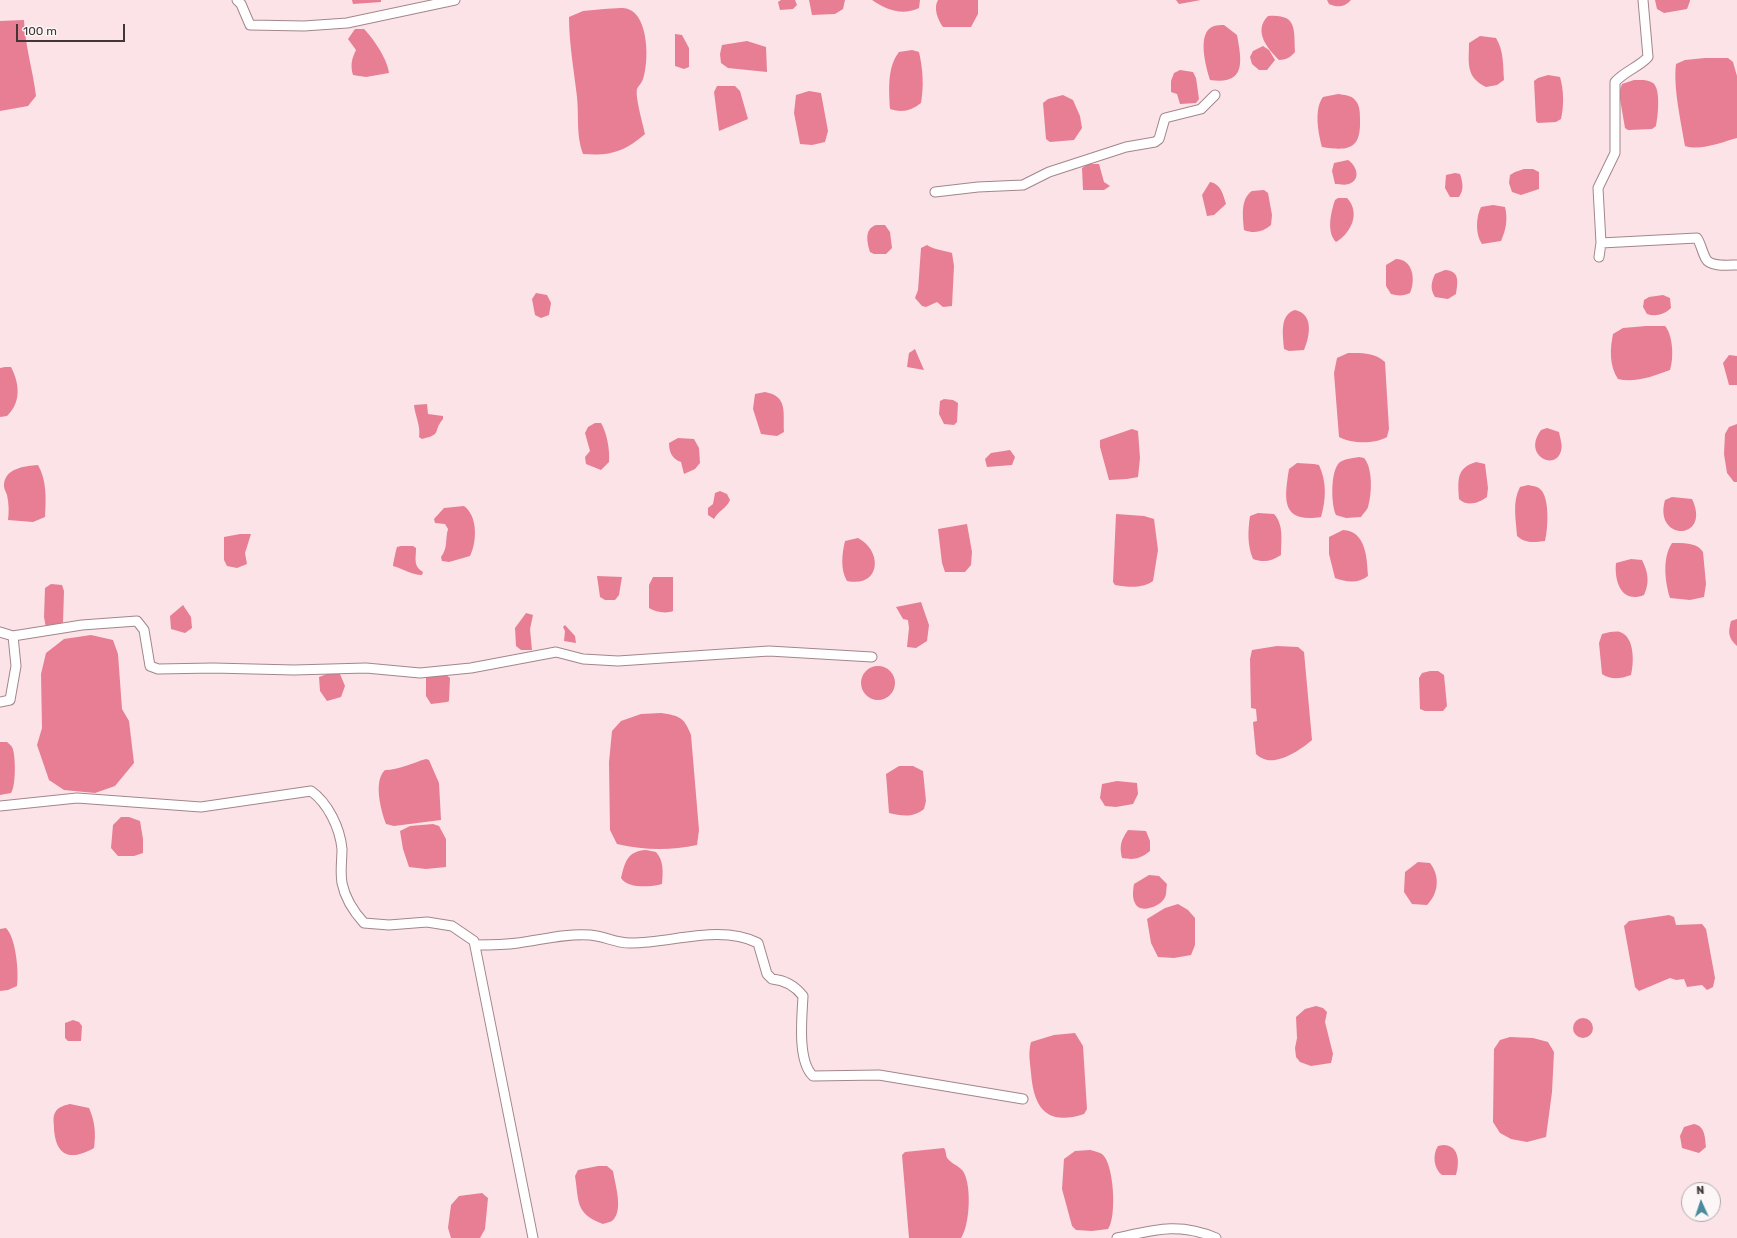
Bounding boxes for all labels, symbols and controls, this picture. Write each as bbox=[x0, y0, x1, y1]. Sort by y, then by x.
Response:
scale bar bbox=[18, 16, 127, 42]
text: 100 m bbox=[23, 24, 57, 38]
north arrow bbox=[1681, 1182, 1721, 1222]
text: N bbox=[1696, 1184, 1705, 1197]

